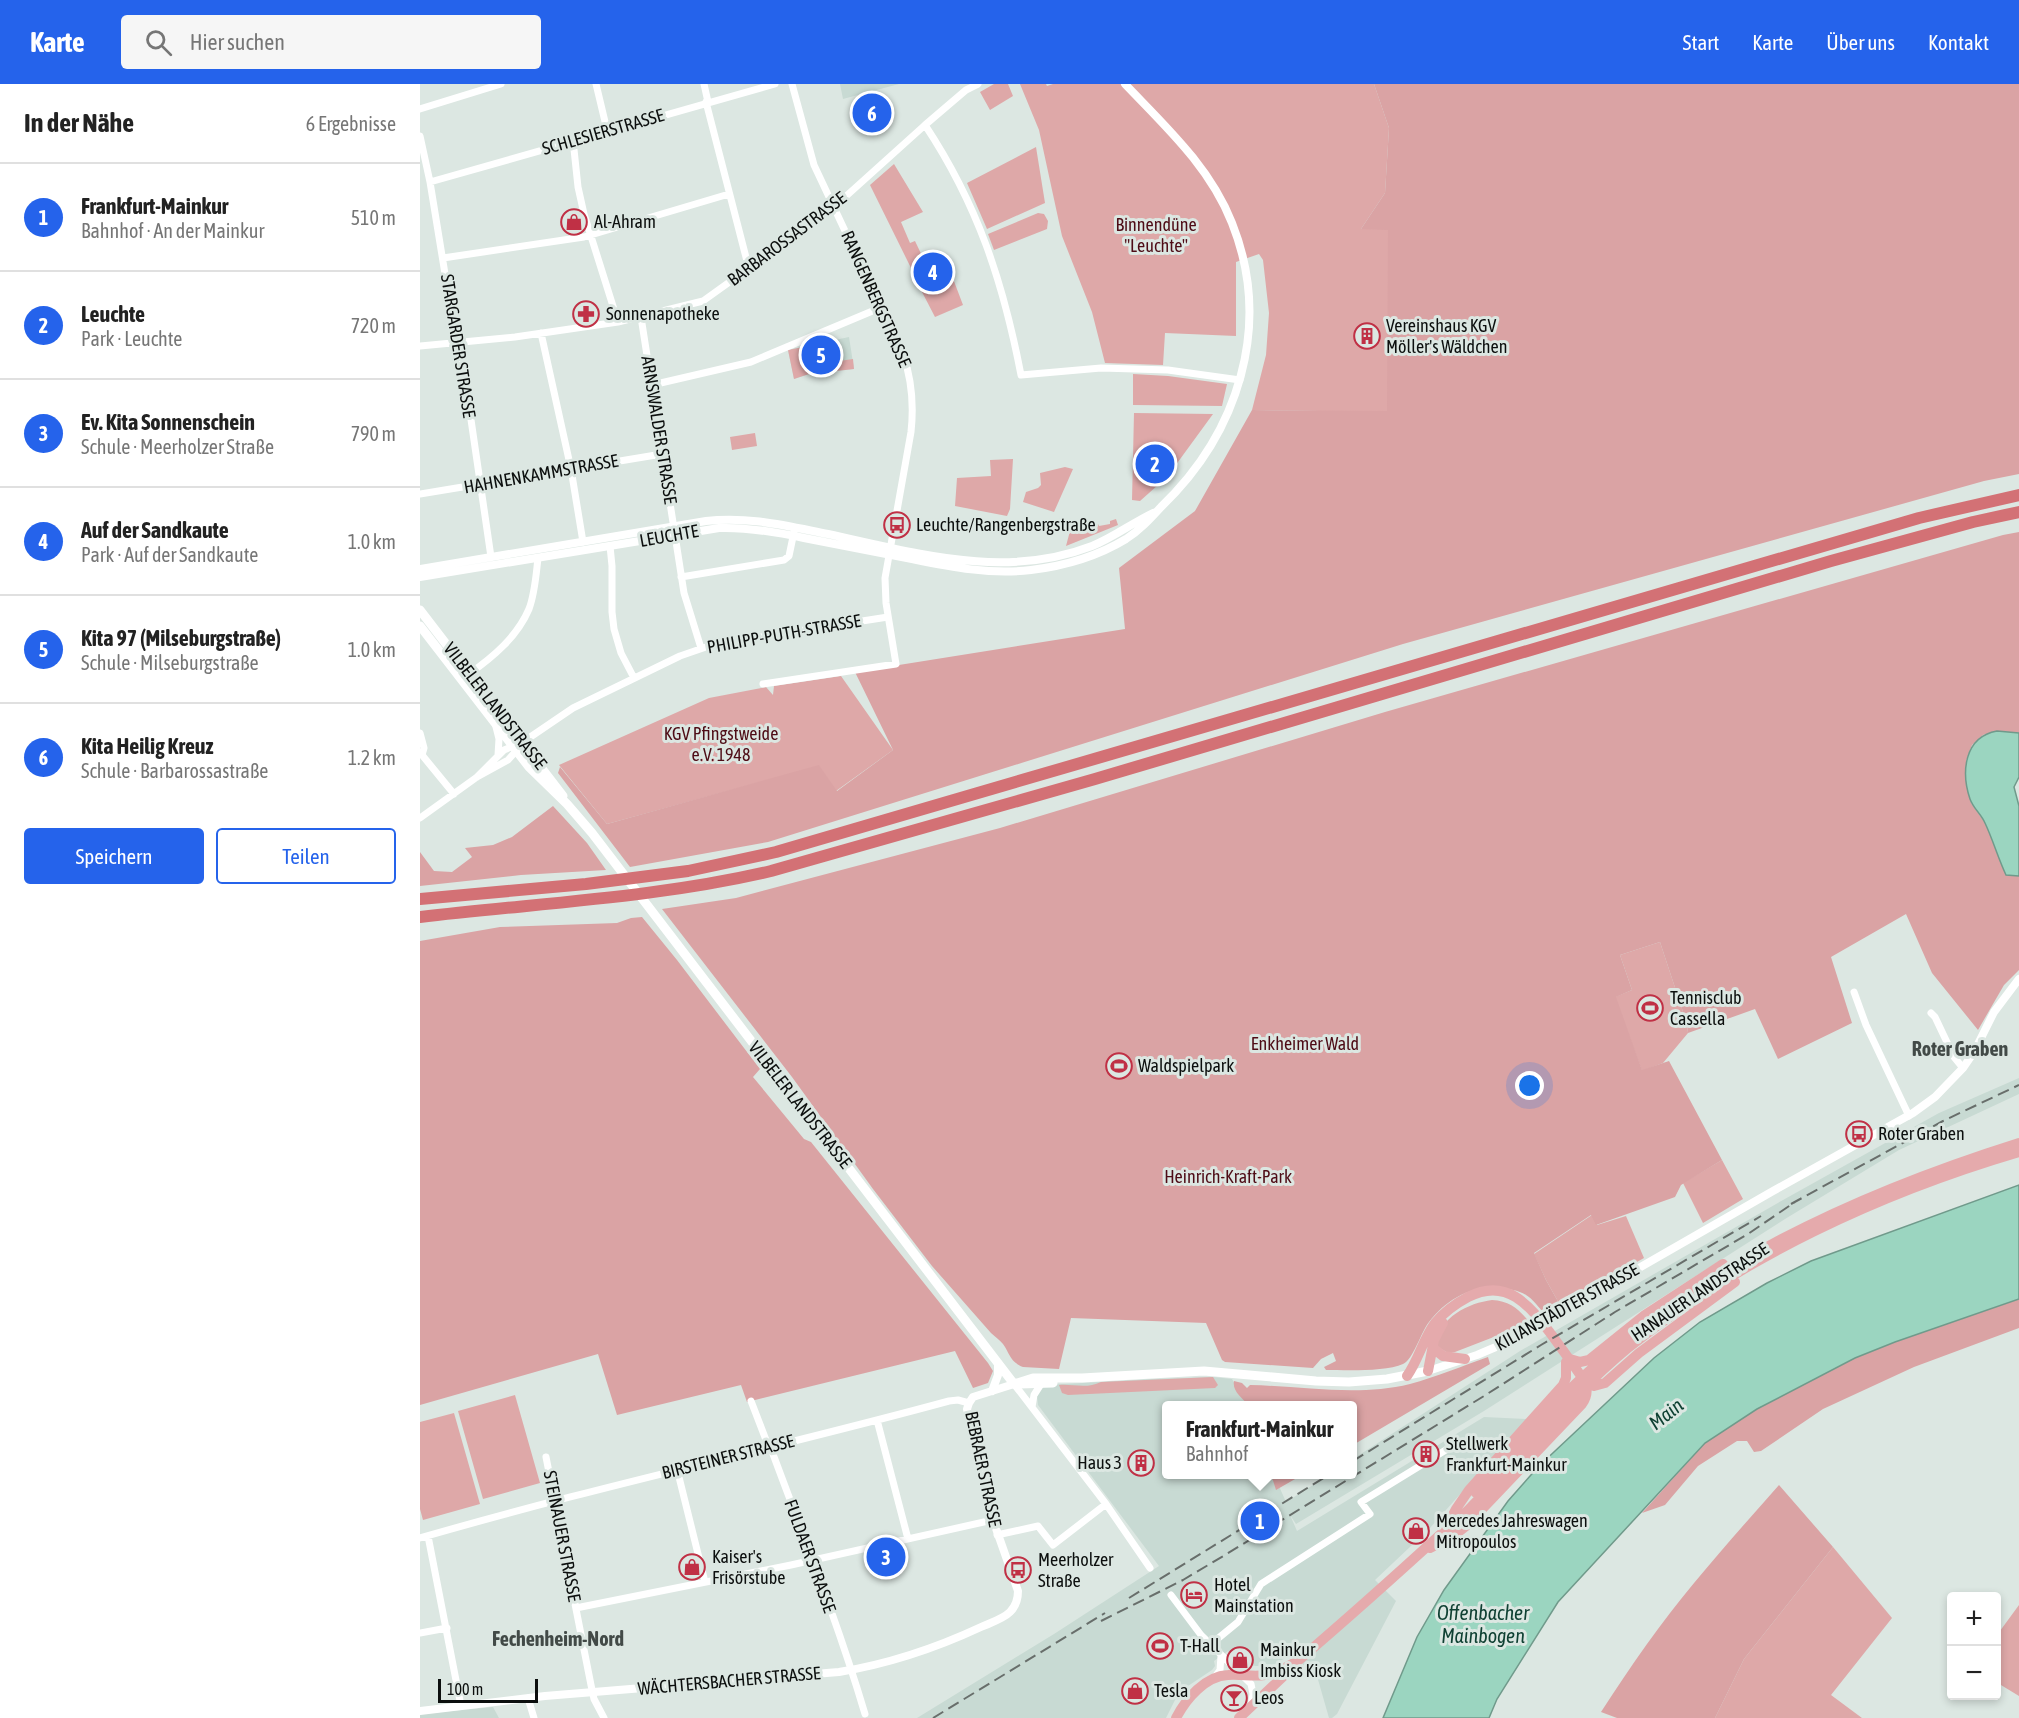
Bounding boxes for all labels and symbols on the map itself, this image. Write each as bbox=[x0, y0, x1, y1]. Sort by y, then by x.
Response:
pin: 6 bbox=[852, 90, 892, 135]
street label: SCHLESIERSTRASSE bbox=[540, 104, 666, 159]
street label: BARBAROSSASTRASSE bbox=[723, 187, 850, 290]
shop icon: Al-Ahram bbox=[559, 207, 589, 237]
place label: Al-Ahram bbox=[594, 211, 656, 232]
park label: Binnendüne "Leuchte" bbox=[1115, 214, 1197, 256]
street label: RANGENBERGSTRASSE bbox=[837, 227, 916, 370]
pin: 4 bbox=[914, 250, 952, 294]
street label: STARGARDER STRASSE bbox=[437, 273, 480, 420]
pharmacy icon: Sonnenapotheke bbox=[571, 299, 601, 329]
place label: Sonnenapotheke bbox=[606, 303, 720, 324]
place label: Vereinshaus KGV Möller's Wäldchen bbox=[1386, 315, 1507, 357]
building icon: Vereinshaus KGV Möller's Wäldchen bbox=[1352, 321, 1382, 351]
pin: 5 bbox=[802, 332, 840, 378]
street label: ARNSWALDER STRASSE bbox=[637, 354, 682, 506]
pin: 2 bbox=[1136, 442, 1174, 487]
street label: HAHNENKAMMSTRASSE bbox=[462, 450, 620, 497]
bus stop icon: Leuchte/Rangenbergstraße bbox=[882, 510, 912, 540]
place label: Leuchte/Rangenbergstraße bbox=[916, 514, 1096, 535]
street label: LEUCHTE bbox=[638, 520, 700, 551]
street label: PHILIPP-PUTH-STRASSE bbox=[705, 610, 863, 657]
street label: VILBELER LANDSTRASSE bbox=[439, 638, 552, 774]
park label: KGV Pfingstweide e.V. 1948 bbox=[664, 723, 778, 765]
place label: Tennisclub Cassella bbox=[1670, 987, 1742, 1029]
sports icon: Tennisclub Cassella bbox=[1635, 993, 1665, 1023]
park label: Enkheimer Wald bbox=[1251, 1033, 1359, 1054]
street label: VILBELER LANDSTRASSE bbox=[744, 1037, 857, 1173]
district label: Roter Graben bbox=[1912, 1037, 2008, 1060]
sports icon: Waldspielpark bbox=[1104, 1051, 1134, 1081]
place label: Waldspielpark bbox=[1138, 1055, 1234, 1076]
your location bbox=[1515, 1071, 1544, 1100]
bus stop icon: Roter Graben bbox=[1844, 1119, 1874, 1149]
place label: Roter Graben bbox=[1878, 1123, 1965, 1144]
park label: Heinrich-Kraft-Park bbox=[1164, 1166, 1292, 1187]
street label: HANAUER LANDSTRASSE bbox=[1627, 1238, 1773, 1345]
street label: KILIANSTÄDTER STRASSE bbox=[1491, 1258, 1642, 1355]
water label: Main bbox=[1644, 1393, 1688, 1434]
street label: BEBRAER STRASSE bbox=[961, 1409, 1006, 1529]
street label: BIRSTEINER STRASSE bbox=[660, 1430, 797, 1483]
place label: Stellwerk Frankfurt-Mainkur bbox=[1446, 1433, 1567, 1475]
building icon: Stellwerk Frankfurt-Mainkur bbox=[1411, 1439, 1441, 1469]
building icon: Haus 3 bbox=[1126, 1448, 1156, 1478]
place label: Haus 3 bbox=[1077, 1452, 1122, 1473]
street label: STEINAUER STRASSE bbox=[539, 1469, 586, 1604]
street label: FULDAER STRASSE bbox=[780, 1496, 841, 1616]
pin: 1 bbox=[1240, 1498, 1280, 1544]
place label: Mercedes Jahreswagen Mitropoulos bbox=[1436, 1510, 1588, 1552]
shop icon: Mercedes Jahreswagen Mitropoulos bbox=[1401, 1516, 1431, 1546]
pin: 3 bbox=[866, 1534, 906, 1580]
place label: Kaiser's Frisörstube bbox=[712, 1546, 785, 1588]
place label: Meerholzer Straße bbox=[1038, 1549, 1114, 1591]
shop icon: Kaiser's Frisörstube bbox=[677, 1552, 707, 1582]
bus stop icon: Meerholzer Straße bbox=[1003, 1555, 1033, 1585]
place label: Hotel Mainstation bbox=[1214, 1574, 1294, 1616]
hotel icon: Hotel Mainstation bbox=[1179, 1580, 1209, 1610]
water label: Offenbacher Mainbogen bbox=[1437, 1601, 1530, 1647]
district label: Fechenheim-Nord bbox=[492, 1627, 624, 1650]
sports icon: T-Hall bbox=[1145, 1631, 1175, 1661]
place label: T-Hall bbox=[1180, 1635, 1220, 1656]
place label: Mainkur Imbiss Kiosk bbox=[1260, 1639, 1341, 1681]
shop icon: Mainkur Imbiss Kiosk bbox=[1225, 1645, 1255, 1675]
street label: WÄCHTERSBACHER STRASSE bbox=[637, 1662, 822, 1699]
scale bar bbox=[438, 1676, 538, 1704]
shop icon: Tesla bbox=[1120, 1676, 1150, 1706]
place label: Tesla bbox=[1154, 1680, 1189, 1701]
bar icon: Leos bbox=[1219, 1683, 1249, 1713]
place label: Leos bbox=[1254, 1687, 1284, 1708]

